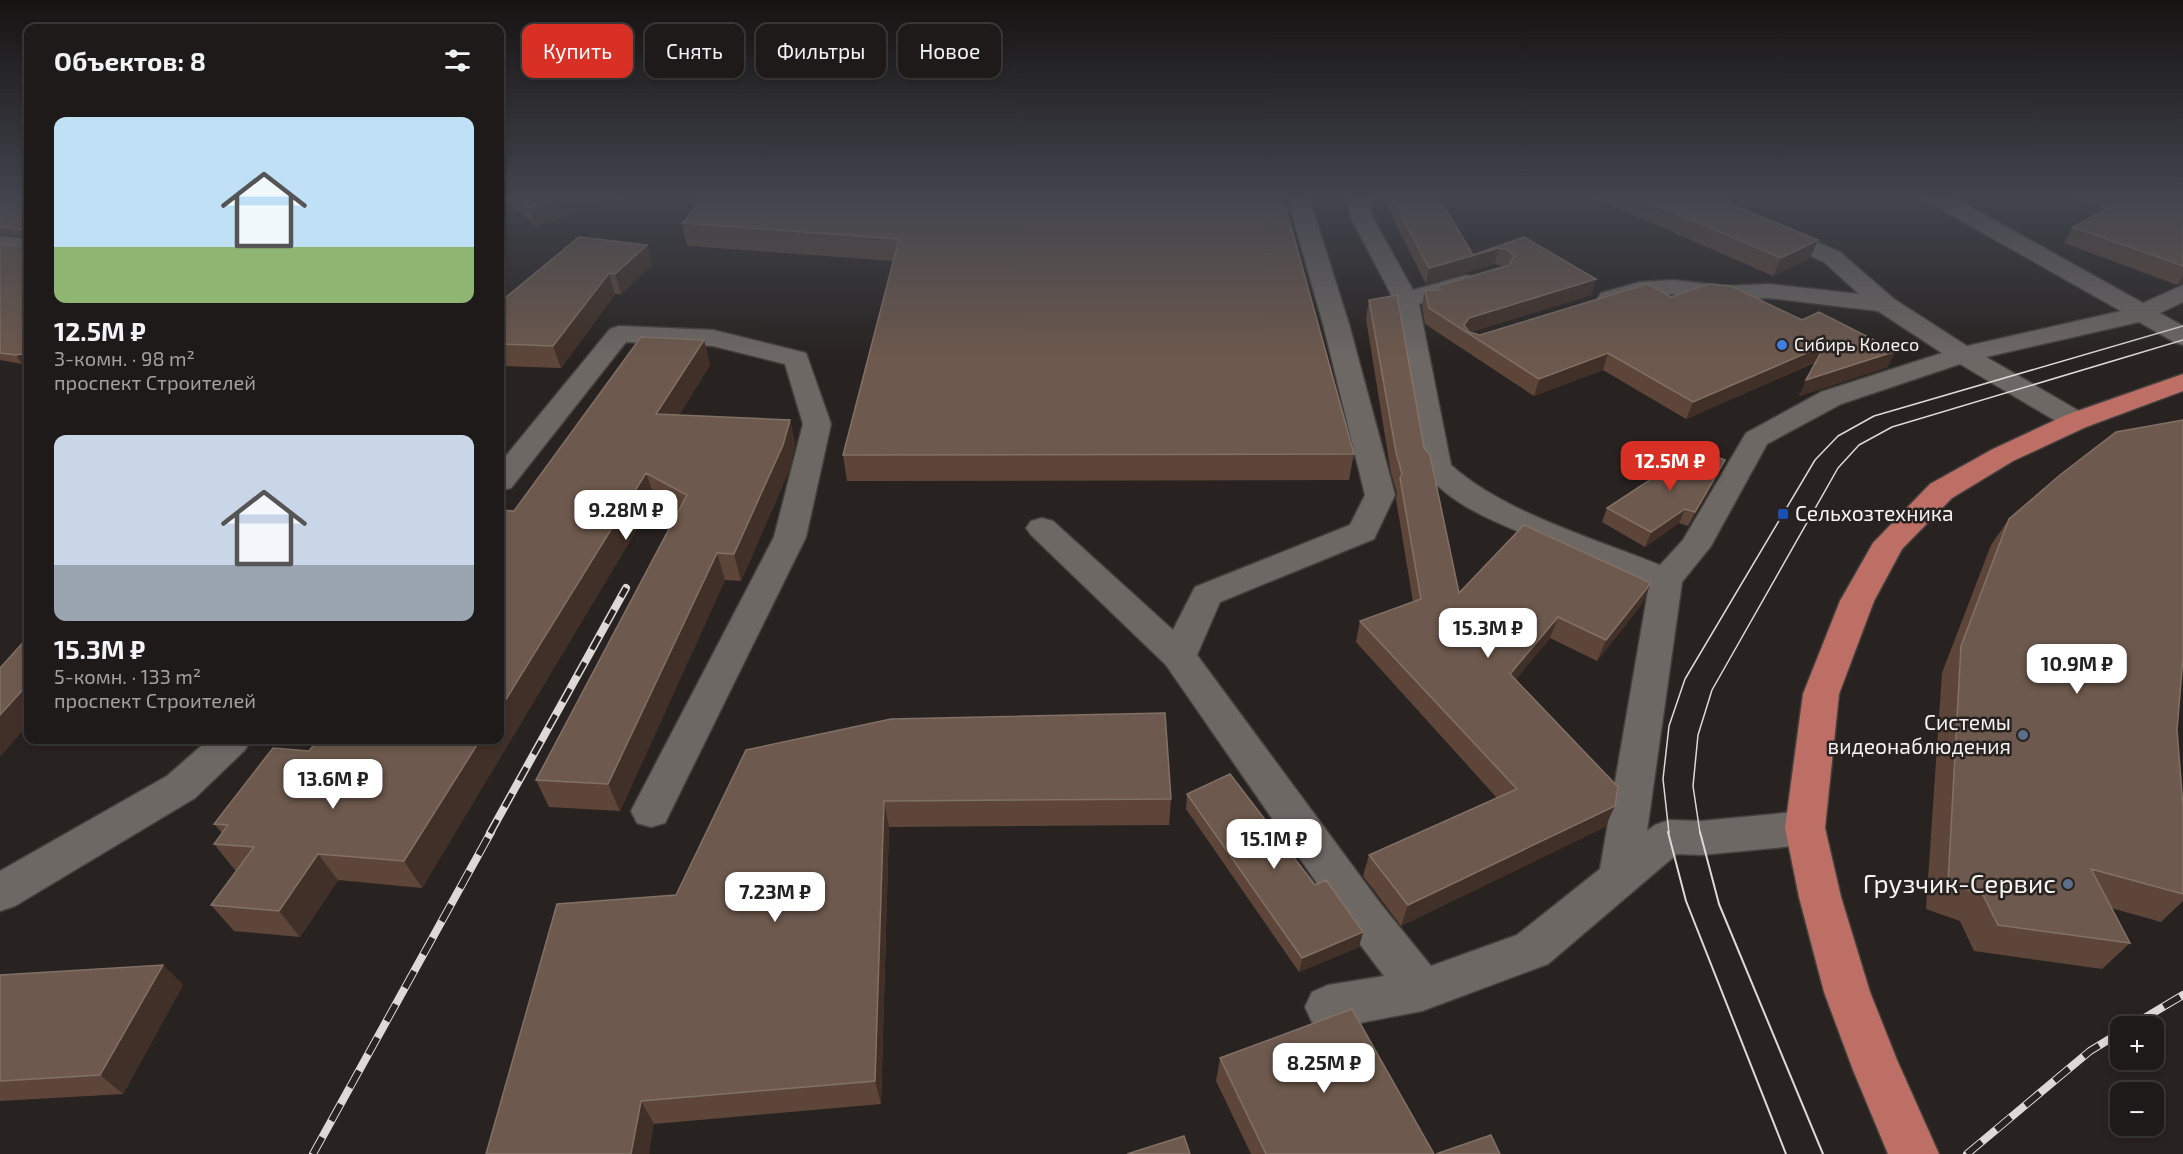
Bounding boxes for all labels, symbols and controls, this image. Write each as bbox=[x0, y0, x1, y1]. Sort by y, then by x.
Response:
chip: Купить bbox=[522, 24, 633, 78]
chip: Снять bbox=[645, 24, 744, 78]
chip: Фильтры bbox=[756, 24, 886, 78]
chip: Новое bbox=[898, 24, 1001, 78]
icon: filters bbox=[441, 44, 474, 77]
text: Объектов: 8 bbox=[54, 45, 206, 76]
icon: home bbox=[210, 156, 318, 264]
text: 12.5M ₽ bbox=[54, 315, 146, 346]
place label: Сибирь Колесо bbox=[1794, 333, 1919, 355]
marker: Сибирь Колесо bbox=[1775, 338, 1789, 352]
text: 3-комн. · 98 m² bbox=[54, 346, 195, 370]
text: проспект Строителей bbox=[54, 370, 256, 394]
pin: 12.5M ₽ bbox=[1615, 441, 1725, 492]
text: 12.5M ₽ bbox=[1635, 448, 1705, 472]
icon: home bbox=[210, 474, 318, 582]
pin: 9.28M ₽ bbox=[571, 490, 681, 541]
text: 9.28M ₽ bbox=[588, 497, 664, 521]
place label: Сельхозтехника bbox=[1795, 500, 1954, 525]
marker: Сельхозтехника bbox=[1776, 507, 1790, 521]
pin: 15.3M ₽ bbox=[1433, 608, 1543, 659]
text: 15.3M ₽ bbox=[1453, 615, 1523, 639]
text: 15.3M ₽ bbox=[54, 633, 145, 664]
pin: 10.9M ₽ bbox=[2022, 644, 2132, 695]
text: 10.9M ₽ bbox=[2041, 651, 2113, 675]
text: 5-комн. · 133 m² bbox=[54, 664, 201, 688]
text: проспект Строителей bbox=[54, 688, 256, 712]
place label: Системы видеонаблюдения bbox=[1828, 709, 2011, 758]
marker: Системы видеонаблюдения bbox=[2016, 728, 2030, 742]
pin: 13.6M ₽ bbox=[278, 759, 388, 810]
text: 13.6M ₽ bbox=[297, 766, 369, 790]
pin: 15.1M ₽ bbox=[1219, 819, 1329, 870]
text: 15.1M ₽ bbox=[1241, 826, 1307, 850]
place label: Грузчик-Сервис bbox=[1863, 867, 2056, 899]
pin: 7.23M ₽ bbox=[720, 872, 830, 923]
marker: Грузчик-Сервис bbox=[2061, 877, 2075, 891]
text: 7.23M ₽ bbox=[739, 879, 811, 903]
map controls bbox=[2110, 1016, 2164, 1136]
button: + bbox=[2110, 1016, 2164, 1070]
pin: 8.25M ₽ bbox=[1269, 1043, 1379, 1094]
text: 8.25M ₽ bbox=[1287, 1050, 1361, 1074]
button: − bbox=[2110, 1082, 2164, 1136]

